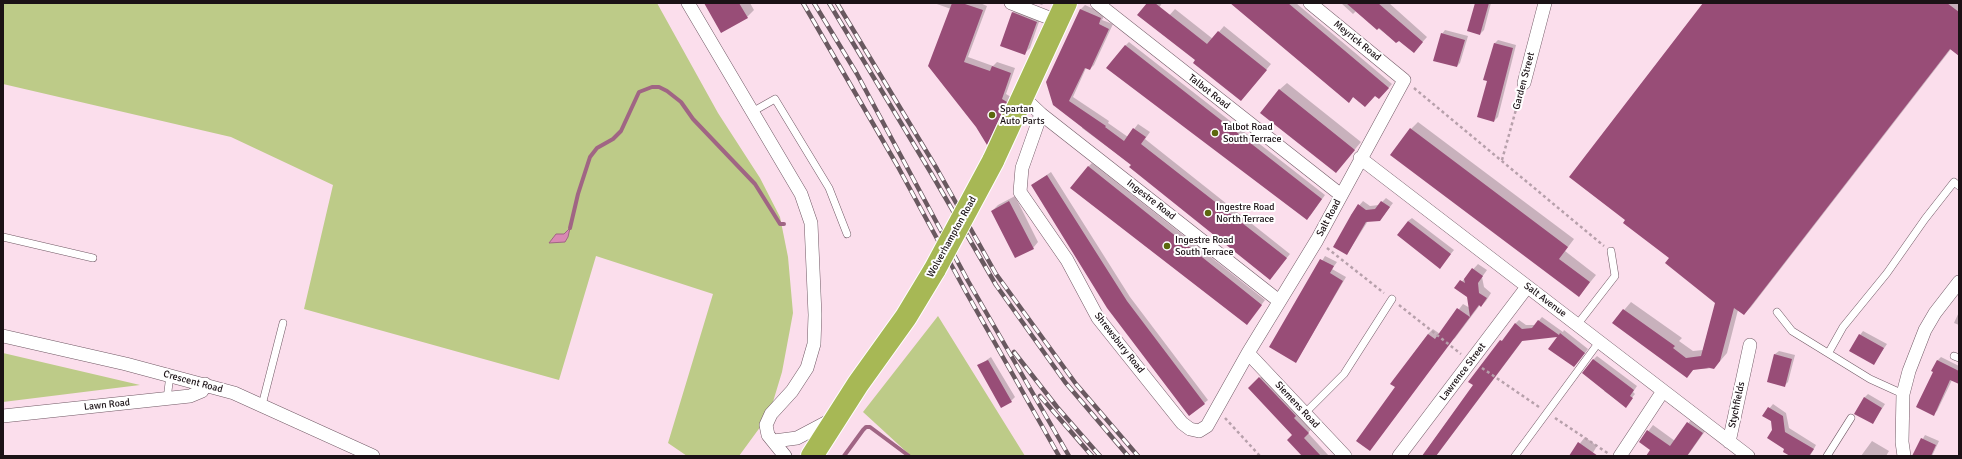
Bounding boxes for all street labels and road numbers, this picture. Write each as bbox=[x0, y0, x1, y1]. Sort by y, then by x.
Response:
street label: Meyrick Road bbox=[1331, 18, 1383, 64]
street label: Garden Street bbox=[1511, 51, 1537, 111]
street label: Talbot Road bbox=[1186, 72, 1232, 112]
street label: Ingestre Road bbox=[1124, 177, 1178, 223]
street label: Wolverhampton Road bbox=[925, 194, 979, 280]
street label: Salt Road bbox=[1314, 197, 1344, 239]
street label: Salt Avenue bbox=[1521, 280, 1569, 320]
street label: Shrewsbury Road bbox=[1092, 310, 1146, 376]
street label: Lawrence Street bbox=[1437, 341, 1489, 403]
street label: Crescent Road bbox=[162, 368, 224, 396]
street label: Siemens Road bbox=[1272, 379, 1322, 431]
street label: Stychfields bbox=[1726, 381, 1748, 429]
street label: Lawn Road bbox=[83, 397, 131, 413]

